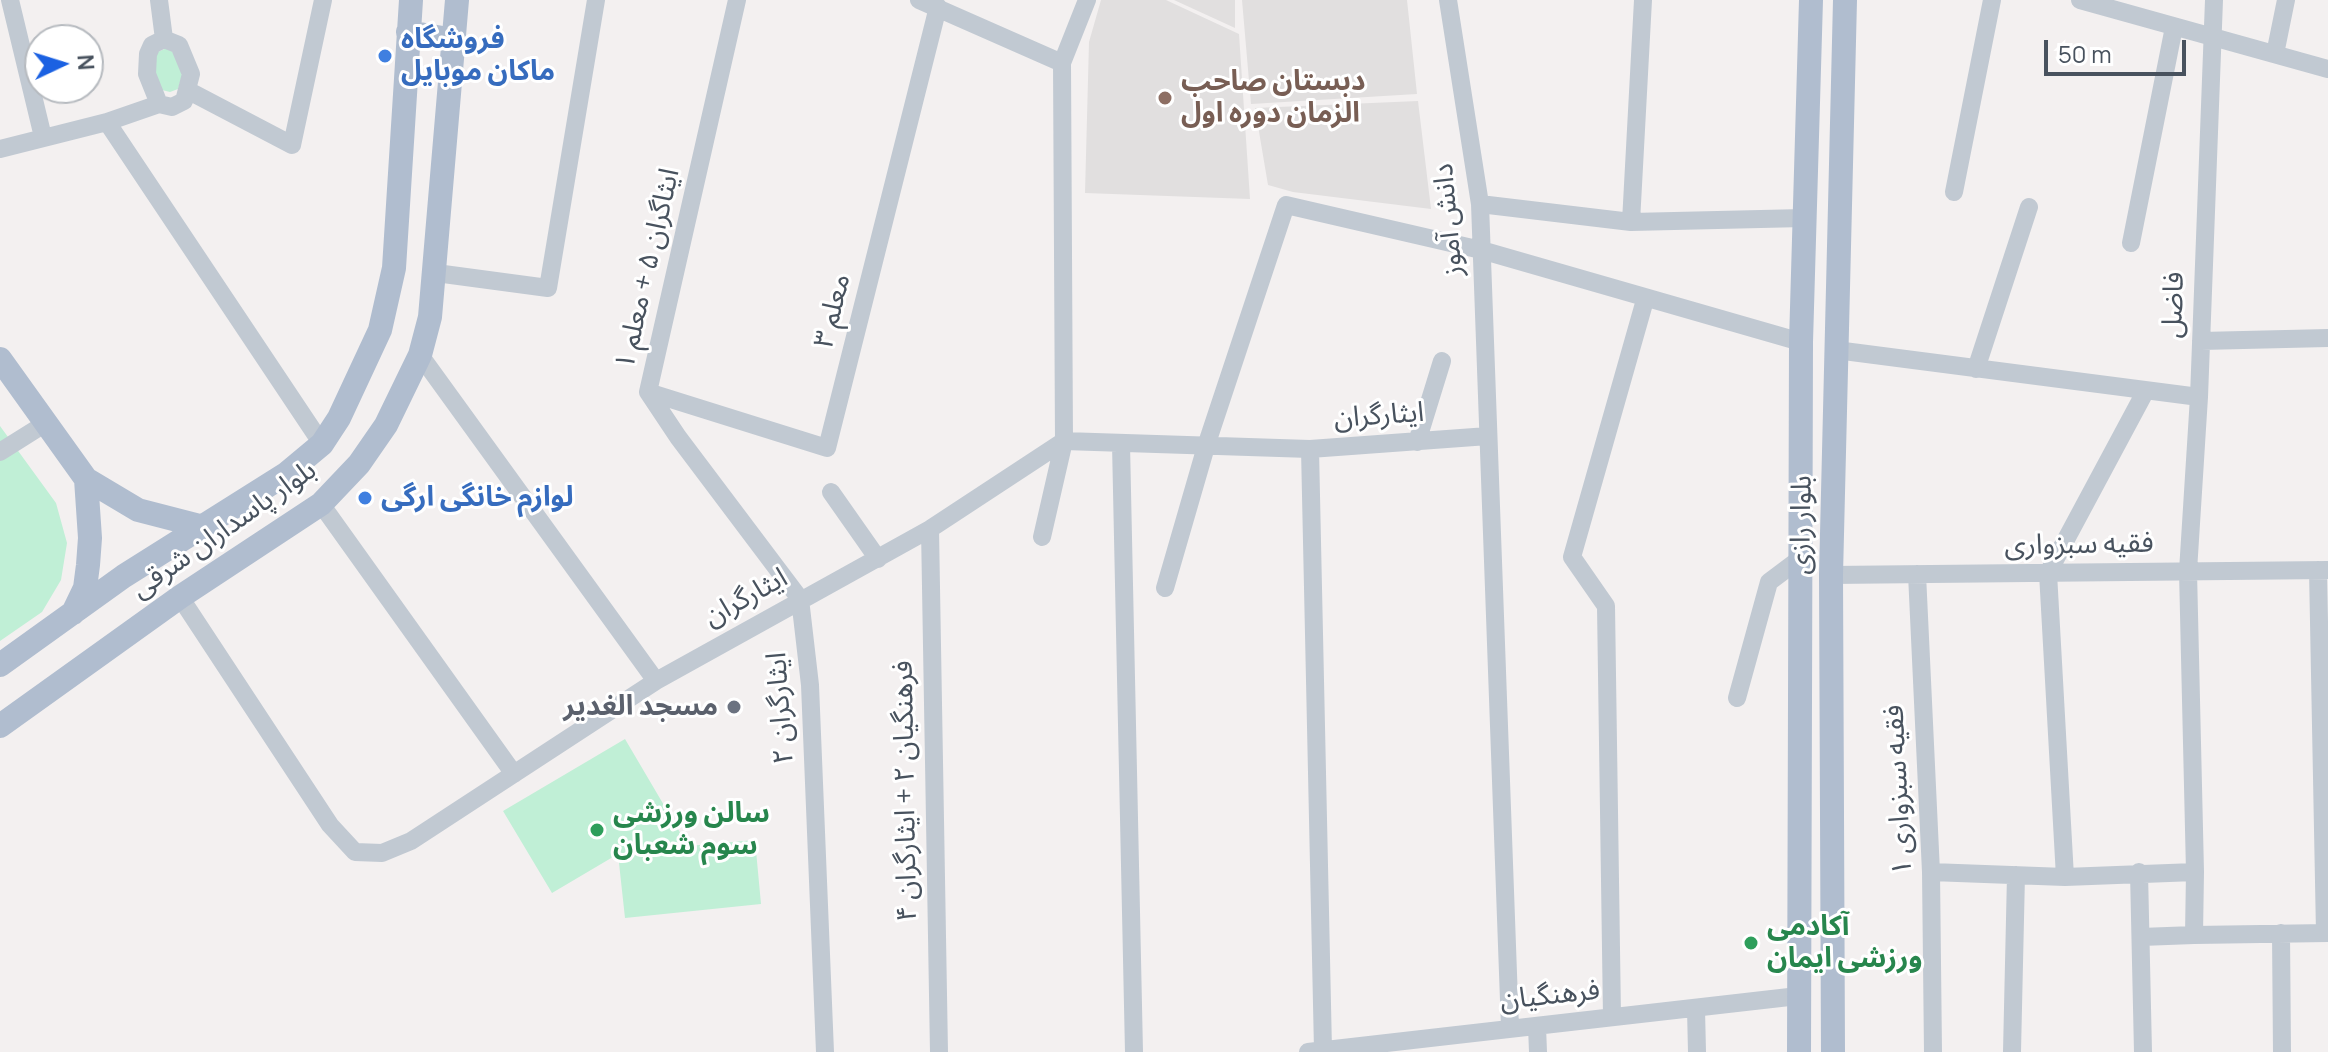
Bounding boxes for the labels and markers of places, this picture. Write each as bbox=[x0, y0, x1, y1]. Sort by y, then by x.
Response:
place label: فروشگاه ماکان موبایل bbox=[401, 23, 555, 89]
marker: فروشگاه ماکان موبایل bbox=[376, 47, 394, 65]
place label: دبستان صاحب الزمان دوره اول bbox=[1181, 65, 1365, 131]
marker: دبستان صاحب الزمان دوره اول bbox=[1156, 89, 1174, 107]
place label: لوازم خانگی ارگی bbox=[381, 481, 574, 515]
marker: لوازم خانگی ارگی bbox=[356, 489, 374, 507]
place label: مسجد الغدیر bbox=[563, 690, 718, 724]
marker: مسجد الغدیر bbox=[725, 698, 743, 716]
place label: سالن ورزشی سوم شعبان bbox=[613, 797, 770, 863]
marker: سالن ورزشی سوم شعبان bbox=[588, 821, 606, 839]
place label: آکادمی ورزشی ایمان bbox=[1767, 910, 1922, 976]
marker: آکادمی ورزشی ایمان bbox=[1742, 934, 1760, 952]

